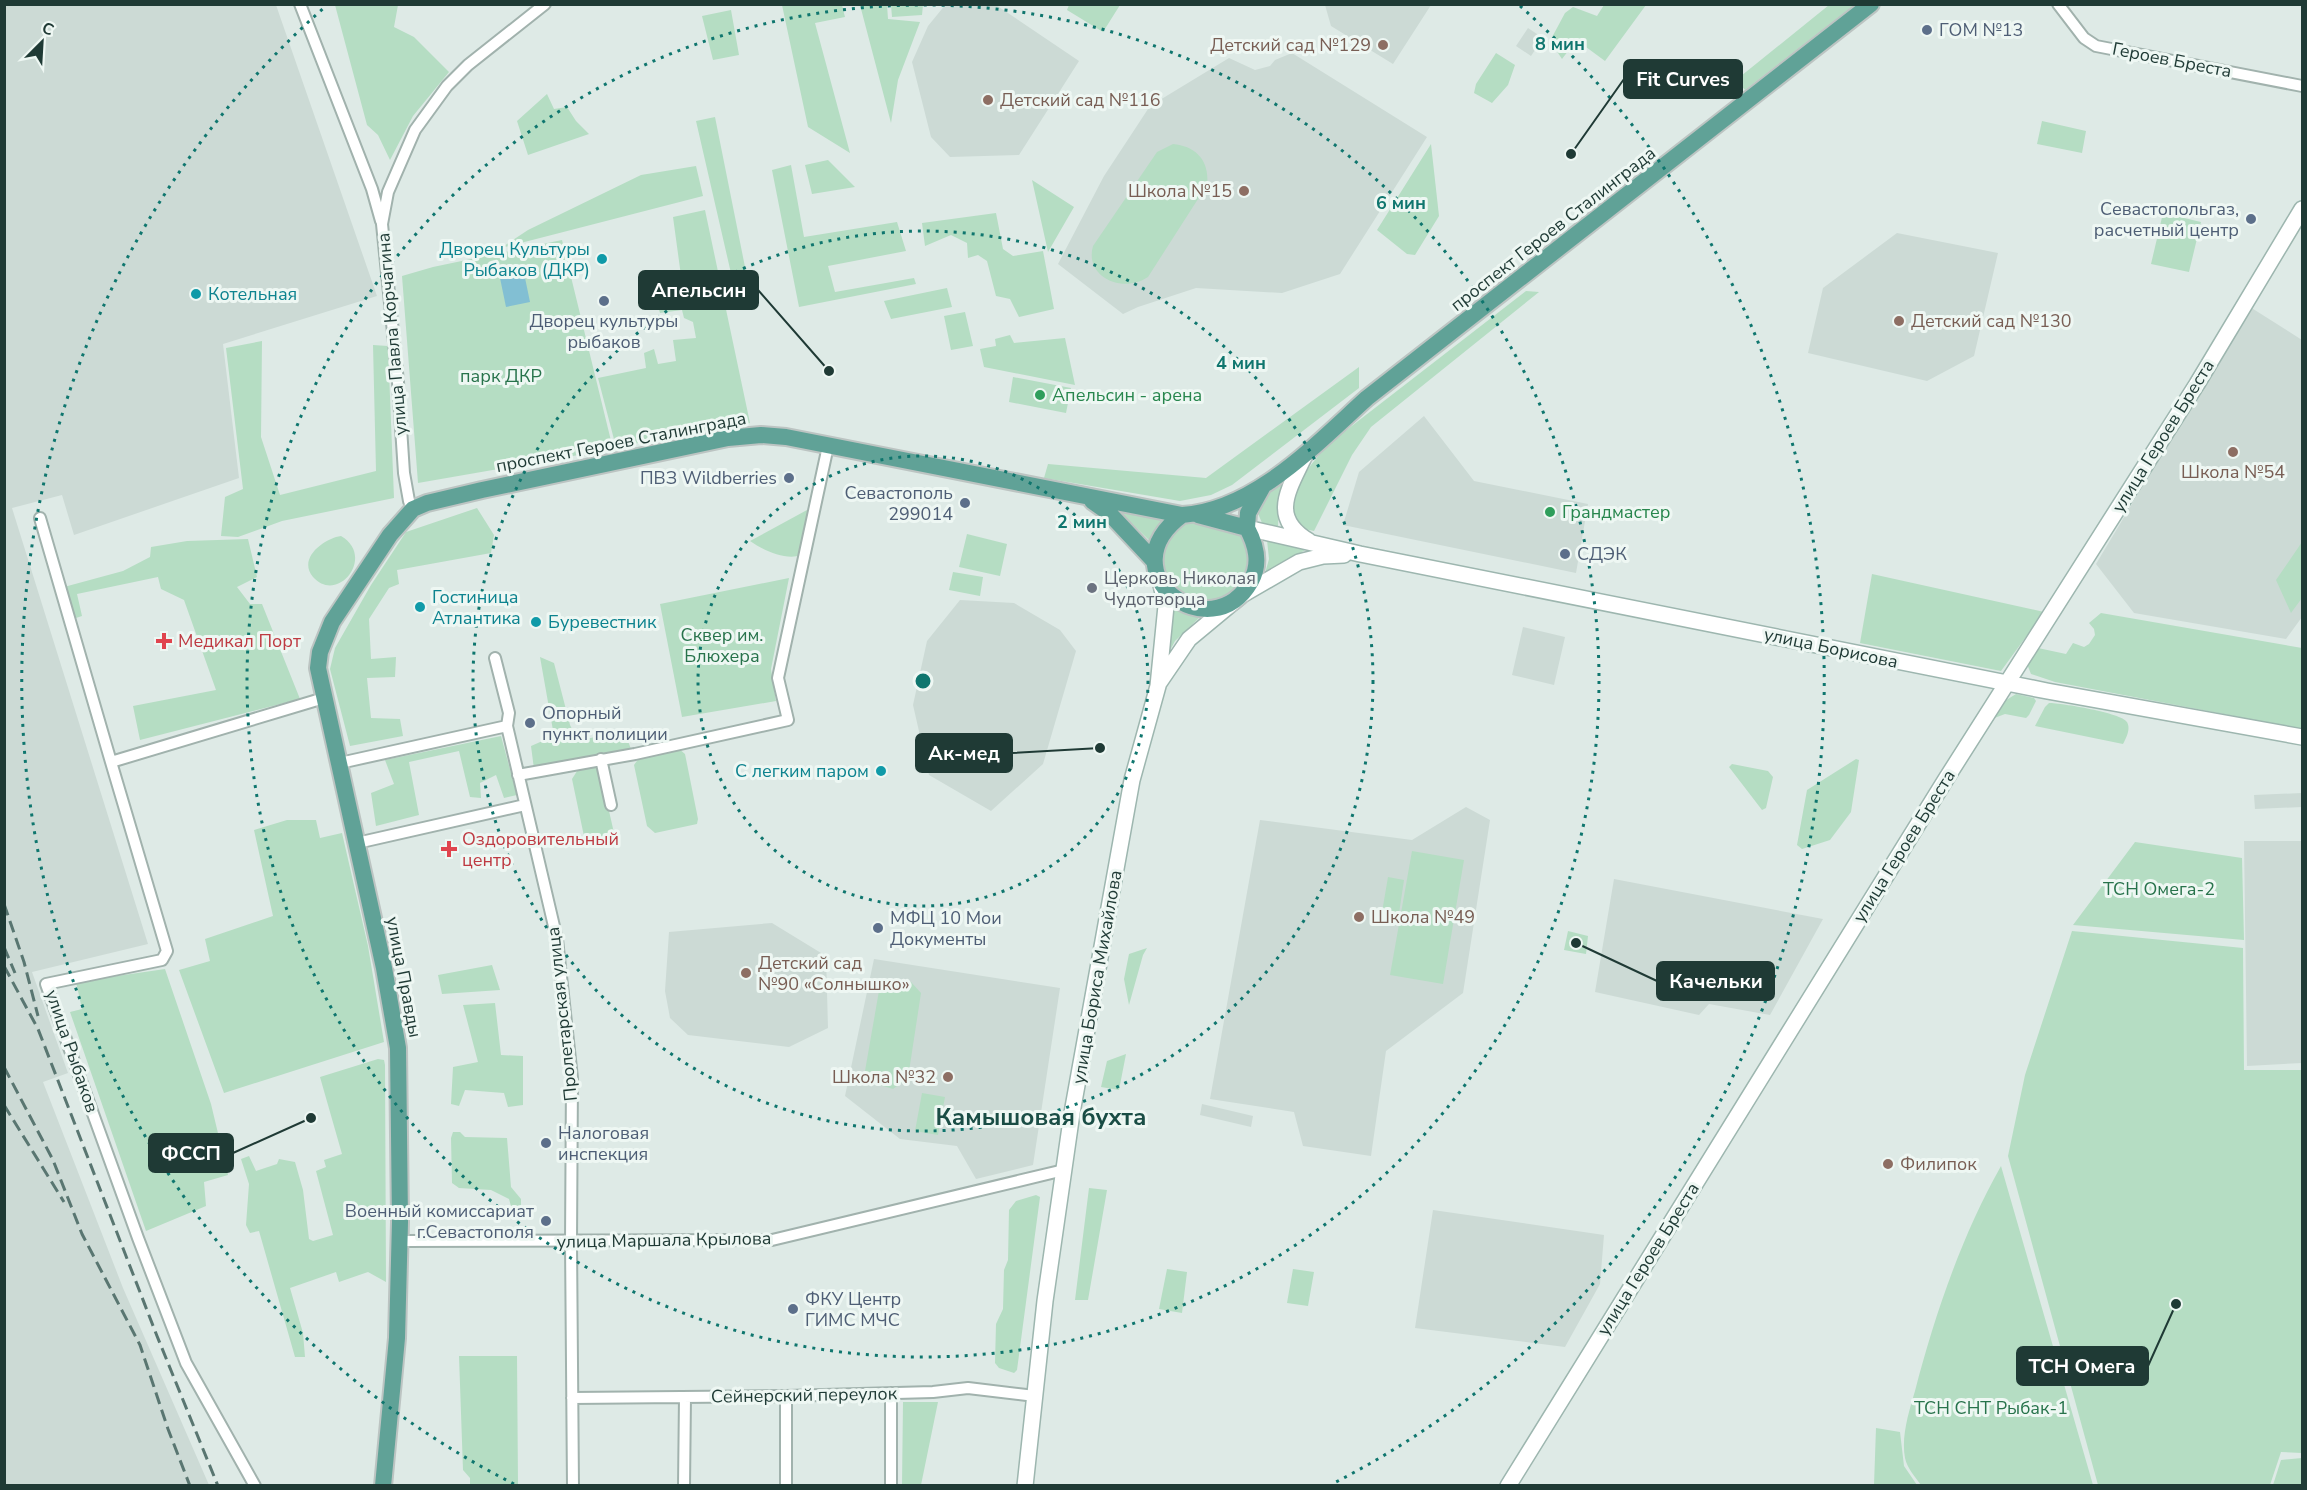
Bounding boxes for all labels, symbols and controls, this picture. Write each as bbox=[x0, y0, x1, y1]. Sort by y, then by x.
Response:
north arrow bbox=[12, 12, 72, 72]
text: С bbox=[38, 17, 57, 42]
place label: ГОМ №13 bbox=[1939, 18, 2023, 42]
marker: ГОМ №13 bbox=[1920, 23, 1934, 37]
text: 8 мин bbox=[1535, 32, 1585, 56]
place label: Детский сад №129 bbox=[1210, 33, 1371, 57]
street label: Героев Бреста bbox=[2110, 37, 2234, 83]
marker: Детский сад №129 bbox=[1376, 38, 1390, 52]
callout: Fit Curves bbox=[1624, 60, 1742, 98]
text: Fit Curves bbox=[1636, 66, 1730, 93]
place label: Детский сад №116 bbox=[1000, 88, 1161, 112]
marker: Детский сад №116 bbox=[981, 93, 995, 107]
street label: проспект Героев Сталинграда bbox=[1445, 141, 1661, 317]
place label: Школа №15 bbox=[1128, 179, 1232, 203]
marker: Школа №15 bbox=[1237, 184, 1251, 198]
text: 6 мин bbox=[1376, 191, 1426, 215]
place label: Севастопольгаз, расчетный центр bbox=[2094, 197, 2239, 242]
marker: Севастопольгаз, расчетный центр bbox=[2244, 212, 2258, 226]
street label: улица Павла Корчагина bbox=[371, 232, 413, 436]
place label: Дворец Культуры Рыбаков (ДКР) bbox=[439, 237, 590, 282]
marker: Дворец Культуры Рыбаков (ДКР) bbox=[595, 252, 609, 266]
callout: Апельсин bbox=[639, 271, 758, 309]
text: Апельсин bbox=[651, 277, 747, 304]
place label: Котельная bbox=[208, 282, 297, 306]
marker: Котельная bbox=[189, 287, 203, 301]
marker: Дворец культуры рыбаков bbox=[597, 294, 611, 308]
place label: Дворец культуры рыбаков bbox=[530, 309, 679, 354]
place label: Детский сад №130 bbox=[1911, 309, 2072, 333]
marker: Детский сад №130 bbox=[1892, 314, 1906, 328]
text: 4 мин bbox=[1216, 351, 1266, 375]
street label: улица Героев Бреста bbox=[2106, 355, 2220, 517]
park label: парк ДКР bbox=[460, 364, 542, 388]
place label: Апельсин - арена bbox=[1052, 383, 1202, 407]
marker: Апельсин - арена bbox=[1033, 388, 1047, 402]
street label: проспект Героев Сталинграда bbox=[494, 406, 748, 478]
marker: Школа №54 bbox=[2226, 445, 2240, 459]
place label: Школа №54 bbox=[2181, 460, 2285, 484]
place label: ПВЗ Wildberries bbox=[640, 466, 777, 490]
marker: ПВЗ Wildberries bbox=[782, 471, 796, 485]
place label: Севастополь 299014 bbox=[845, 481, 953, 526]
marker: Севастополь 299014 bbox=[958, 496, 972, 510]
place label: Грандмастер bbox=[1562, 500, 1670, 524]
marker: Грандмастер bbox=[1543, 505, 1557, 519]
text: 2 мин bbox=[1057, 510, 1107, 534]
place label: СДЭК bbox=[1577, 542, 1627, 566]
marker: СДЭК bbox=[1558, 547, 1572, 561]
place label: Церковь Николая Чудотворца bbox=[1104, 566, 1256, 611]
marker: Церковь Николая Чудотворца bbox=[1085, 581, 1099, 595]
place label: Гостиница Атлантика bbox=[432, 585, 521, 630]
marker: Гостиница Атлантика bbox=[413, 600, 427, 614]
place label: Буревестник bbox=[548, 610, 657, 634]
marker: Буревестник bbox=[529, 615, 543, 629]
street label: улица Борисова bbox=[1762, 622, 1900, 674]
park label: Сквер им. Блюхера bbox=[681, 623, 763, 668]
place label: Медикал Порт bbox=[178, 629, 301, 653]
marker: Медикал Порт bbox=[155, 632, 173, 650]
centre of rings bbox=[913, 671, 933, 691]
place label: Опорный пункт полиции bbox=[542, 701, 668, 746]
marker: Опорный пункт полиции bbox=[523, 716, 537, 730]
callout: Ак-мед bbox=[916, 734, 1012, 772]
text: Ак-мед bbox=[928, 740, 1000, 767]
place label: С легким паром bbox=[735, 759, 869, 783]
marker: С легким паром bbox=[874, 764, 888, 778]
street label: улица Героев Бреста bbox=[1847, 765, 1961, 927]
place label: Оздоровительный центр bbox=[462, 827, 619, 872]
marker: Оздоровительный центр bbox=[440, 840, 458, 858]
street label: улица Бориса Михайлова bbox=[1066, 868, 1128, 1086]
park label: ТСН Омега-2 bbox=[2103, 877, 2215, 901]
place label: Школа №49 bbox=[1371, 905, 1475, 929]
place label: МФЦ 10 Мои Документы bbox=[890, 906, 1002, 951]
marker: Школа №49 bbox=[1352, 910, 1366, 924]
street label: улица Правды bbox=[381, 915, 427, 1039]
marker: МФЦ 10 Мои Документы bbox=[871, 921, 885, 935]
street label: Пролетарская улица bbox=[541, 926, 583, 1102]
place label: Детский сад №90 «Солнышко» bbox=[758, 951, 910, 996]
callout: Качельки bbox=[1657, 962, 1774, 1000]
marker: Детский сад №90 «Солнышко» bbox=[739, 966, 753, 980]
text: Качельки bbox=[1669, 968, 1763, 995]
street label: улица Рыбаков bbox=[40, 986, 104, 1116]
place label: Школа №32 bbox=[832, 1065, 936, 1089]
marker: Школа №32 bbox=[941, 1070, 955, 1084]
district label: Камышовая бухта bbox=[936, 1101, 1146, 1133]
place label: Налоговая инспекция bbox=[558, 1121, 649, 1166]
callout: ФССП bbox=[149, 1134, 233, 1172]
marker: Налоговая инспекция bbox=[539, 1136, 553, 1150]
text: ФССП bbox=[161, 1140, 221, 1167]
place label: Филипок bbox=[1900, 1152, 1977, 1176]
marker: Филипок bbox=[1881, 1157, 1895, 1171]
street label: улица Героев Бреста bbox=[1591, 1178, 1705, 1340]
place label: Военный комиссариат г.Севастополя bbox=[345, 1199, 534, 1244]
marker: Военный комиссариат г.Севастополя bbox=[539, 1214, 553, 1228]
street label: улица Маршала Крылова bbox=[556, 1226, 772, 1254]
place label: ФКУ Центр ГИМС МЧС bbox=[805, 1287, 901, 1332]
marker: ФКУ Центр ГИМС МЧС bbox=[786, 1302, 800, 1316]
callout: ТСН Омега bbox=[2017, 1347, 2148, 1385]
text: ТСН Омега bbox=[2029, 1353, 2135, 1380]
street label: Сейнерский переулок bbox=[711, 1381, 898, 1409]
park label: ТСН СНТ Рыбак-1 bbox=[1914, 1396, 2068, 1420]

